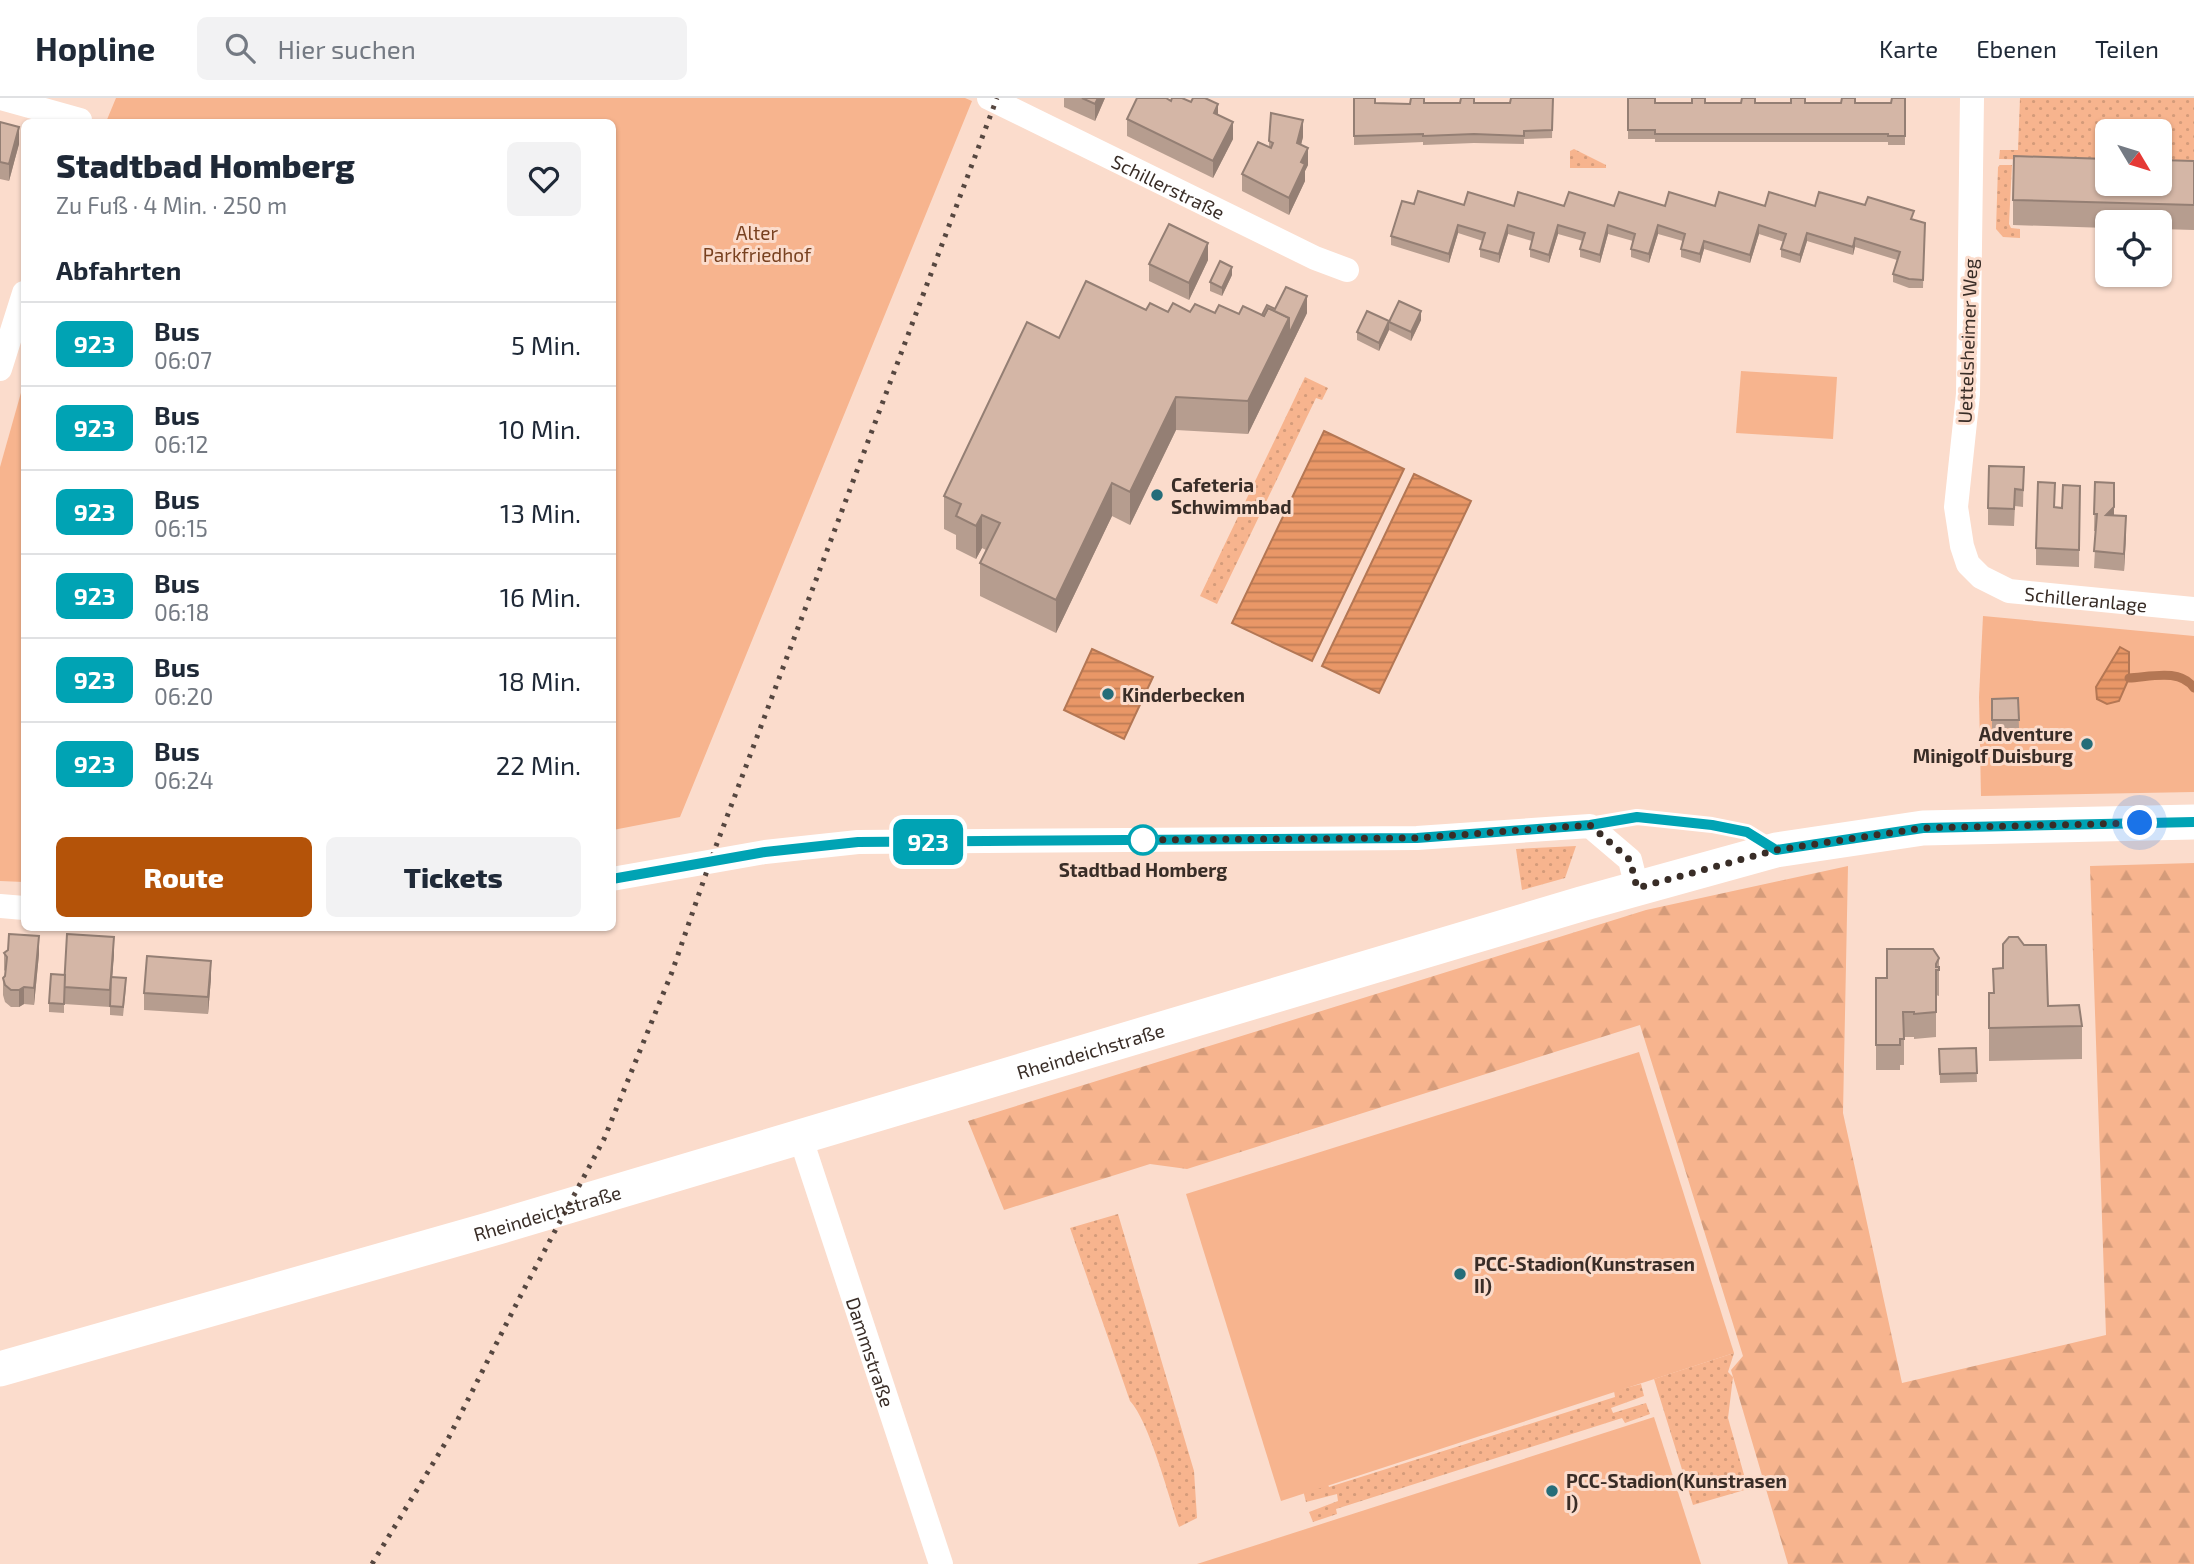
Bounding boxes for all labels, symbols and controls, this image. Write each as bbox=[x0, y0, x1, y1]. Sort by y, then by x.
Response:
search box bbox=[197, 17, 687, 80]
text: Hopline bbox=[35, 28, 155, 68]
icon: search bbox=[221, 29, 259, 67]
text: Hier suchen bbox=[277, 33, 416, 64]
text: Karte bbox=[1879, 34, 1938, 63]
text: Ebenen bbox=[1976, 34, 2057, 63]
text: Teilen bbox=[2095, 34, 2159, 63]
north arrow bbox=[2095, 119, 2172, 196]
map controls bbox=[2095, 119, 2172, 287]
button: heart bbox=[507, 142, 581, 216]
text: Stadtbad Homberg bbox=[56, 145, 355, 185]
street label: Schillerstraße bbox=[1108, 149, 1229, 224]
text: Zu Fuß · 4 Min. · 250 m bbox=[56, 191, 287, 219]
button: locate bbox=[2095, 210, 2172, 287]
park label: Alter Parkfriedhof bbox=[703, 221, 812, 266]
text: Abfahrten bbox=[56, 254, 181, 285]
street label: Uettelsheimer Weg bbox=[1953, 258, 1981, 424]
text: Bus bbox=[154, 315, 200, 346]
text: 923 bbox=[74, 329, 115, 358]
text: 5 Min. bbox=[511, 329, 581, 360]
text: 06:07 bbox=[154, 346, 212, 374]
text: Bus bbox=[154, 399, 200, 430]
text: 923 bbox=[74, 413, 115, 442]
text: 10 Min. bbox=[499, 413, 581, 444]
text: 06:12 bbox=[154, 430, 209, 458]
place label: Cafeteria Schwimmbad bbox=[1171, 473, 1292, 518]
text: Bus bbox=[154, 483, 200, 514]
marker: Cafeteria Schwimmbad bbox=[1149, 487, 1165, 503]
text: 923 bbox=[74, 497, 115, 526]
text: 13 Min. bbox=[500, 497, 581, 528]
text: 06:15 bbox=[154, 514, 208, 542]
text: Bus bbox=[154, 567, 200, 598]
text: 923 bbox=[74, 581, 115, 610]
text: 16 Min. bbox=[500, 581, 581, 612]
street label: Schilleranlage bbox=[2023, 581, 2148, 616]
text: 06:18 bbox=[154, 598, 210, 626]
text: Bus bbox=[154, 651, 200, 682]
text: 923 bbox=[74, 665, 115, 694]
text: 18 Min. bbox=[499, 665, 581, 696]
text: 06:20 bbox=[154, 682, 213, 710]
place label: Kinderbecken bbox=[1122, 683, 1245, 706]
marker: Kinderbecken bbox=[1100, 686, 1116, 702]
place label: Adventure Minigolf Duisburg bbox=[1913, 722, 2073, 767]
text: Bus bbox=[154, 735, 200, 766]
marker: Adventure Minigolf Duisburg bbox=[2079, 736, 2095, 752]
text: 923 bbox=[74, 749, 115, 778]
text: 22 Min. bbox=[496, 749, 581, 780]
text: 06:24 bbox=[154, 766, 214, 794]
your location bbox=[2122, 805, 2157, 840]
line badge: 923 bbox=[888, 819, 968, 865]
marker: Stadtbad Homberg bbox=[1128, 825, 1158, 855]
text: 923 bbox=[907, 827, 949, 856]
button: Route bbox=[56, 837, 312, 917]
button: Tickets bbox=[326, 837, 581, 917]
place label: Stadtbad Homberg bbox=[1059, 858, 1227, 881]
street label: Rheindeichstraße bbox=[1014, 1017, 1167, 1083]
street label: Rheindeichstraße bbox=[471, 1180, 624, 1245]
place label: PCC-Stadion(Kunstrasen II) bbox=[1474, 1252, 1695, 1297]
marker: PCC-Stadion(Kunstrasen II) bbox=[1452, 1266, 1468, 1282]
street label: Dammstraße bbox=[842, 1294, 900, 1410]
place label: PCC-Stadion(Kunstrasen I) bbox=[1566, 1469, 1787, 1514]
marker: PCC-Stadion(Kunstrasen I) bbox=[1544, 1483, 1560, 1499]

